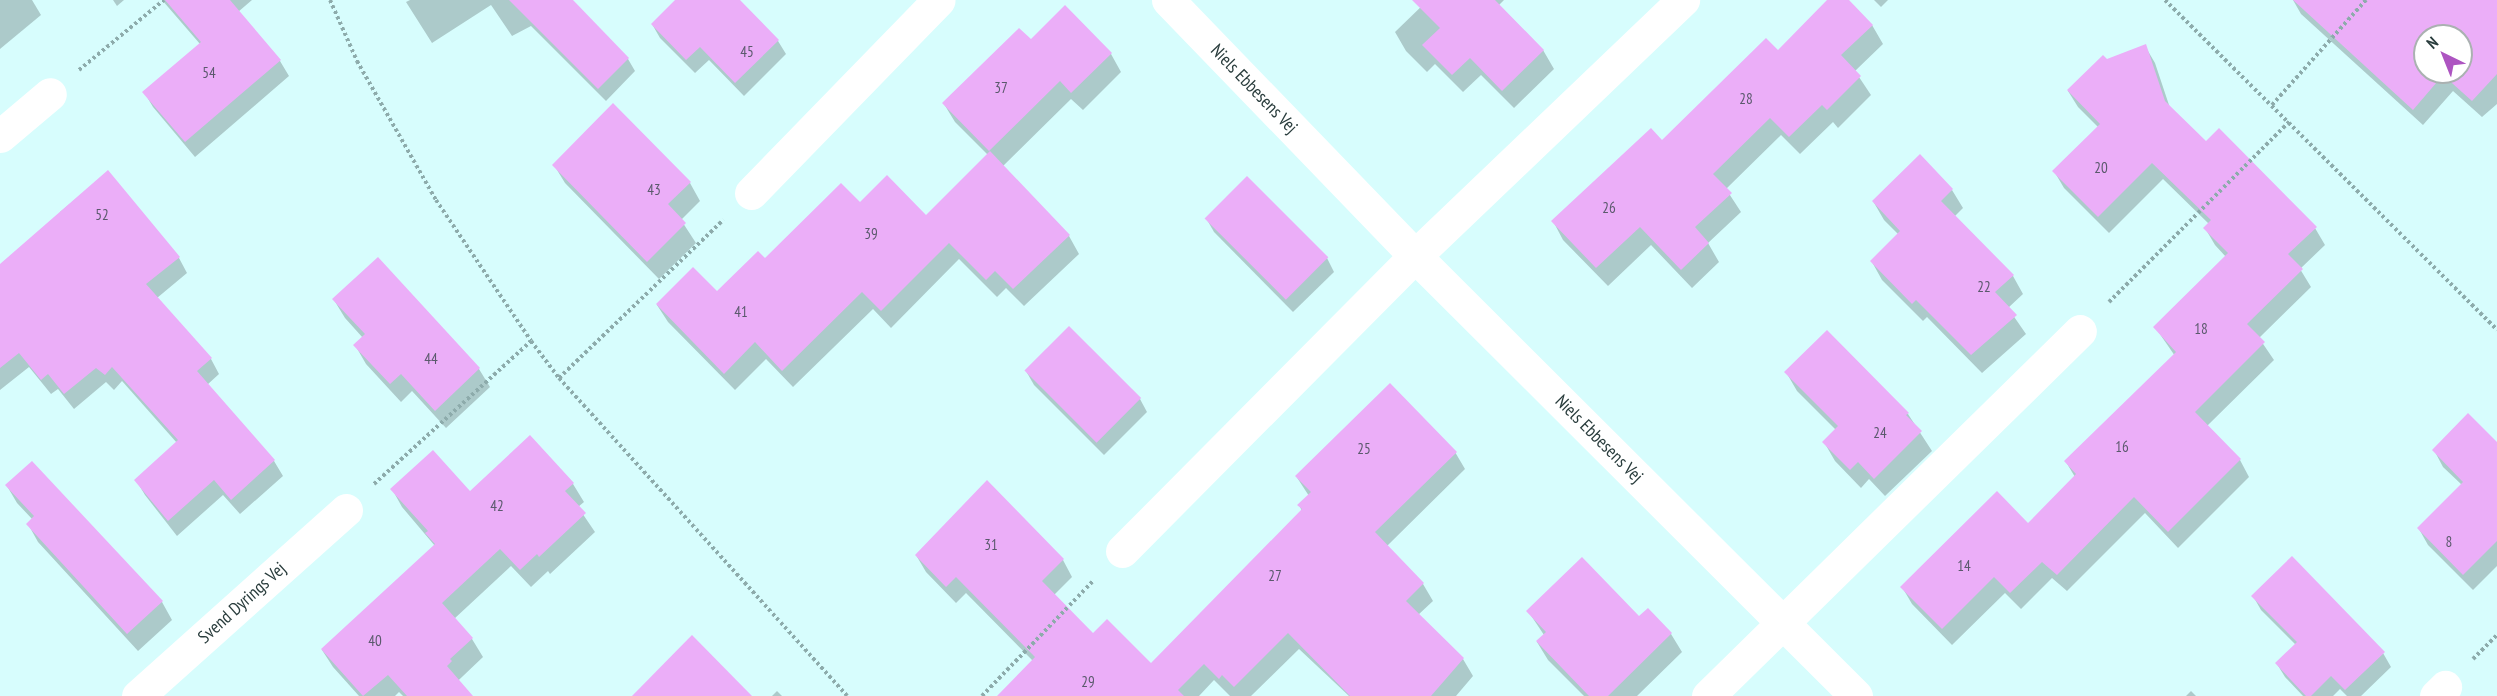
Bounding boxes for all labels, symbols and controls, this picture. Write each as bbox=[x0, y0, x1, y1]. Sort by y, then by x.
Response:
north arrow bbox=[2413, 24, 2473, 84]
text: N bbox=[2422, 32, 2442, 53]
street label: Niels Ebbesens Vej bbox=[1206, 40, 1302, 138]
house number: 45 bbox=[740, 43, 754, 61]
house number: 54 bbox=[202, 64, 216, 82]
house number: 37 bbox=[994, 79, 1008, 97]
house number: 28 bbox=[1739, 90, 1753, 108]
house number: 20 bbox=[2094, 159, 2108, 177]
house number: 43 bbox=[647, 181, 661, 199]
house number: 26 bbox=[1602, 199, 1616, 217]
house number: 52 bbox=[95, 206, 109, 224]
house number: 39 bbox=[864, 225, 878, 243]
house number: 22 bbox=[1977, 278, 1991, 296]
house number: 41 bbox=[734, 303, 748, 321]
house number: 18 bbox=[2194, 320, 2208, 338]
house number: 44 bbox=[424, 350, 438, 368]
street label: Niels Ebbesens Vej bbox=[1550, 390, 1648, 488]
house number: 24 bbox=[1873, 424, 1887, 442]
house number: 16 bbox=[2115, 438, 2129, 456]
house number: 25 bbox=[1357, 440, 1371, 458]
house number: 42 bbox=[490, 497, 504, 515]
house number: 8 bbox=[2446, 533, 2452, 551]
house number: 31 bbox=[984, 536, 998, 554]
house number: 14 bbox=[1957, 557, 1971, 575]
street label: Svend Dyrings Vej bbox=[194, 558, 290, 648]
house number: 27 bbox=[1268, 567, 1282, 585]
house number: 40 bbox=[368, 632, 382, 650]
house number: 29 bbox=[1081, 673, 1095, 691]

